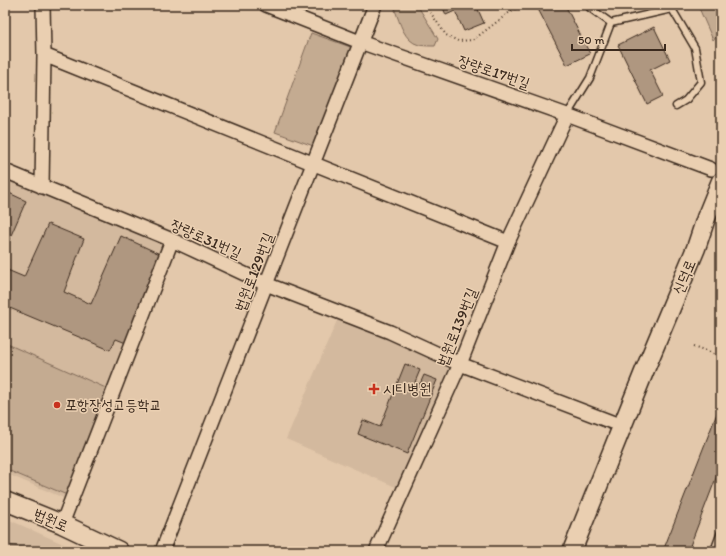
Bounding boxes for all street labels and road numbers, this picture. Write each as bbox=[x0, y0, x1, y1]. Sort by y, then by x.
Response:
street label: 장량로17번길 bbox=[456, 51, 532, 93]
street label: 장량로31번길 bbox=[168, 215, 244, 263]
street label: 법원로129번길 bbox=[231, 230, 277, 314]
street label: 신덕로 bbox=[669, 257, 699, 297]
street label: 법원로139번길 bbox=[433, 285, 481, 369]
street label: 법원로 bbox=[31, 505, 71, 535]

